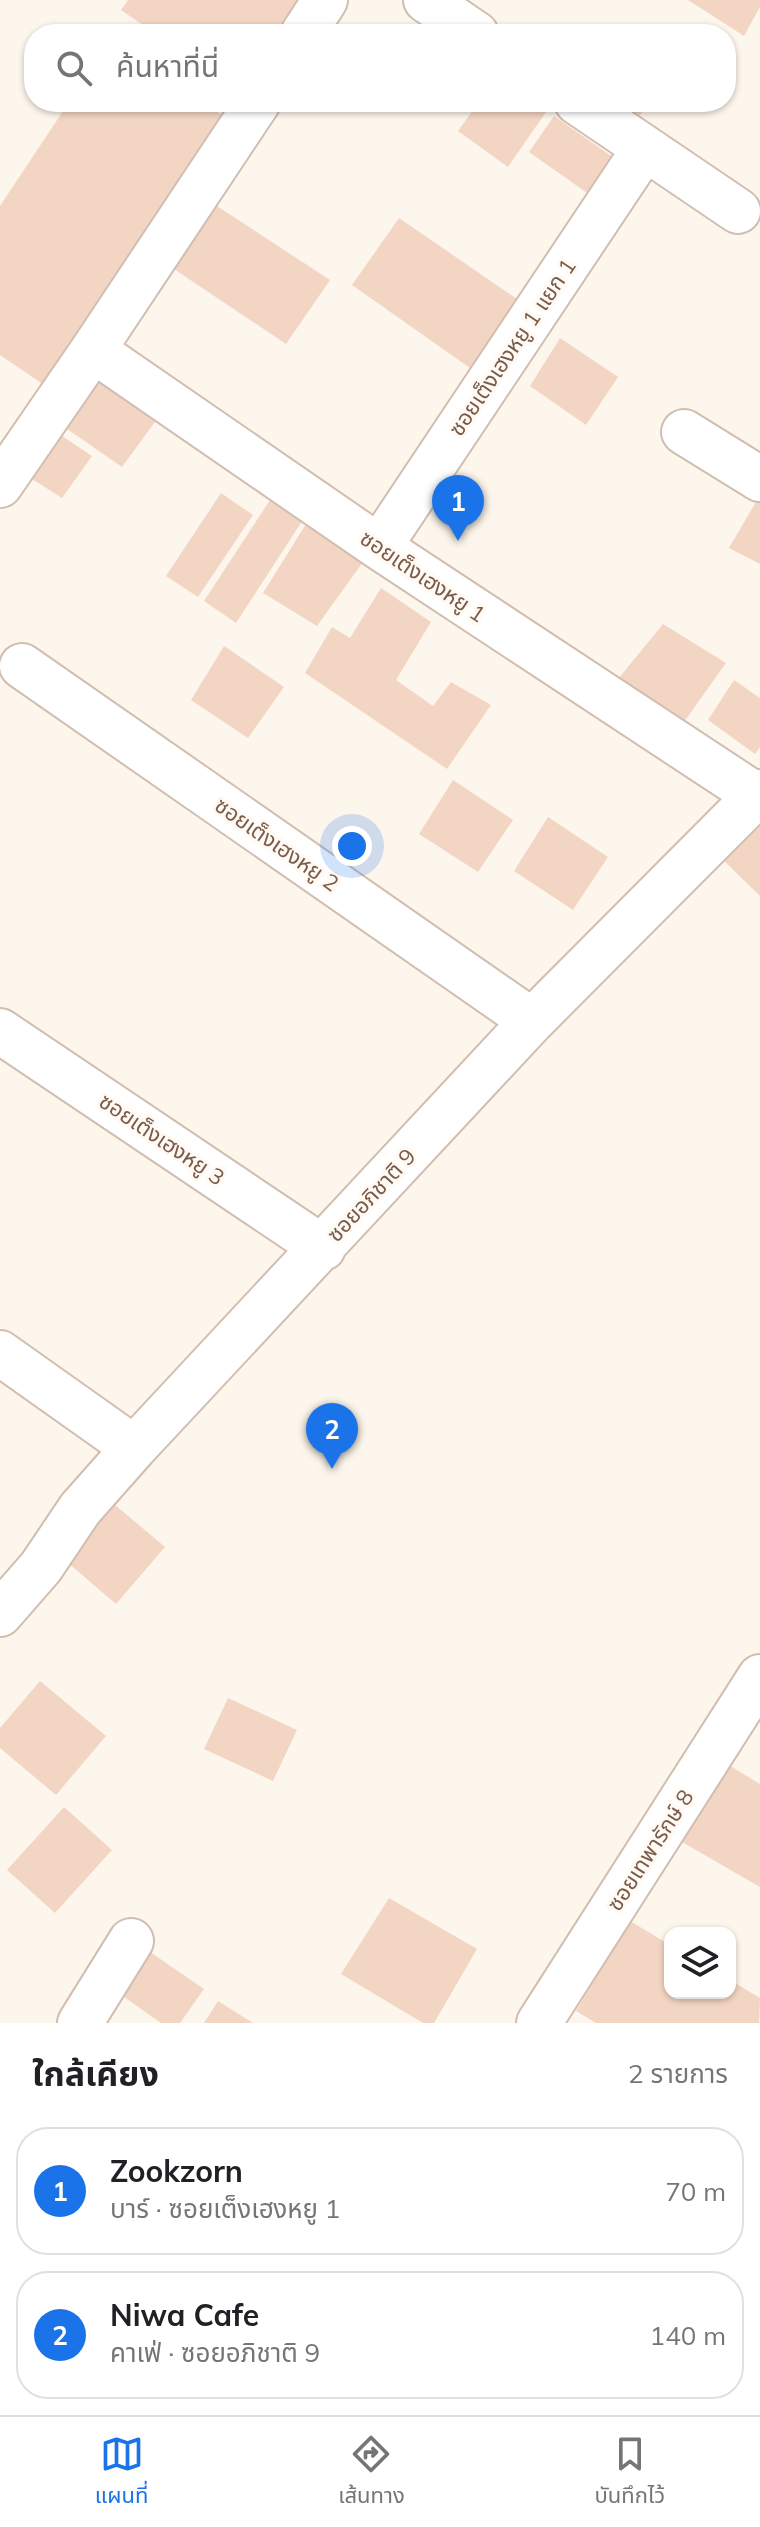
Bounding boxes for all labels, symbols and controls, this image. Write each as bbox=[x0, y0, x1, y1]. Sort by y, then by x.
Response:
search box bbox=[24, 24, 736, 112]
icon: search bbox=[52, 46, 96, 90]
text: ค้นหาที่นี่ bbox=[116, 47, 219, 85]
street label: ซอยเต็งเฮงหยู 1 แยก 1 bbox=[442, 253, 582, 441]
pin: 1 bbox=[432, 475, 484, 541]
street label: ซอยเต็งเฮงหยู 1 bbox=[355, 524, 491, 628]
street label: ซอยเต็งเฮงหยู 2 bbox=[209, 791, 345, 897]
your location bbox=[332, 826, 372, 866]
street label: ซอยเต็งเฮงหยู 3 bbox=[94, 1087, 230, 1191]
street label: ซอยอภิชาติ 9 bbox=[321, 1142, 421, 1248]
pin: 2 bbox=[306, 1403, 358, 1469]
street label: ซอยเทพารักษ์ 8 bbox=[600, 1784, 700, 1916]
map controls bbox=[664, 1927, 736, 1999]
button: layers bbox=[664, 1927, 736, 1999]
text: ใกล้เคียง bbox=[32, 2052, 159, 2095]
text: 2 รายการ bbox=[628, 2057, 728, 2090]
text: Zookzorn bbox=[110, 2152, 243, 2190]
text: 1 bbox=[52, 2175, 68, 2208]
text: 70 m bbox=[665, 2175, 726, 2208]
text: บาร์ · ซอยเต็งเฮงหยู 1 bbox=[110, 2192, 340, 2225]
text: Niwa Cafe bbox=[110, 2296, 259, 2334]
text: 2 bbox=[52, 2319, 68, 2352]
text: 140 m bbox=[650, 2319, 726, 2352]
text: คาเฟ่ · ซอยอภิชาติ 9 bbox=[110, 2336, 320, 2369]
tab: แผนที่ bbox=[95, 2432, 149, 2513]
tab: เส้นทาง bbox=[338, 2432, 405, 2513]
tab: บันทึกไว้ bbox=[594, 2432, 665, 2513]

